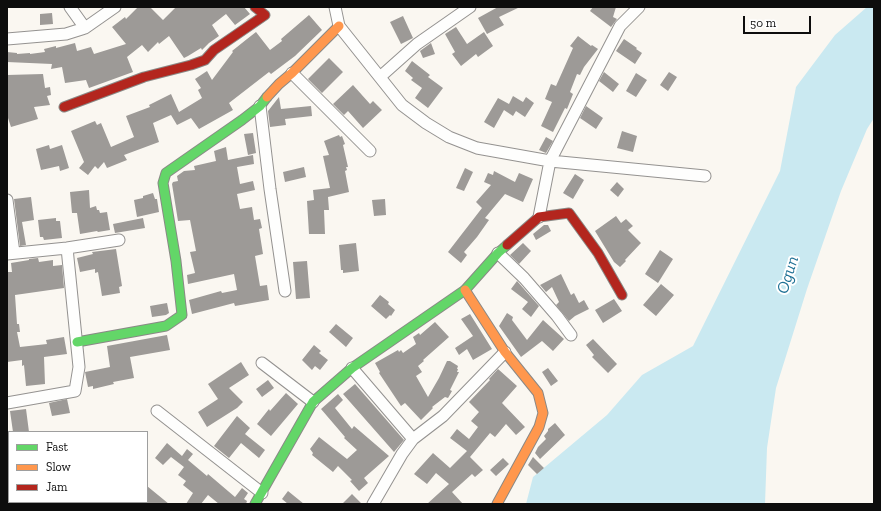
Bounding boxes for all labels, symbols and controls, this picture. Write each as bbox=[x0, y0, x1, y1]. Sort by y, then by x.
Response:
scale bar bbox=[745, 8, 813, 34]
text: 50 m bbox=[750, 16, 776, 30]
water label: Ogun bbox=[773, 254, 803, 296]
legend bbox=[8, 431, 148, 503]
text: Fast bbox=[46, 440, 68, 454]
text: Slow bbox=[46, 460, 71, 474]
text: Jam bbox=[46, 480, 67, 494]

